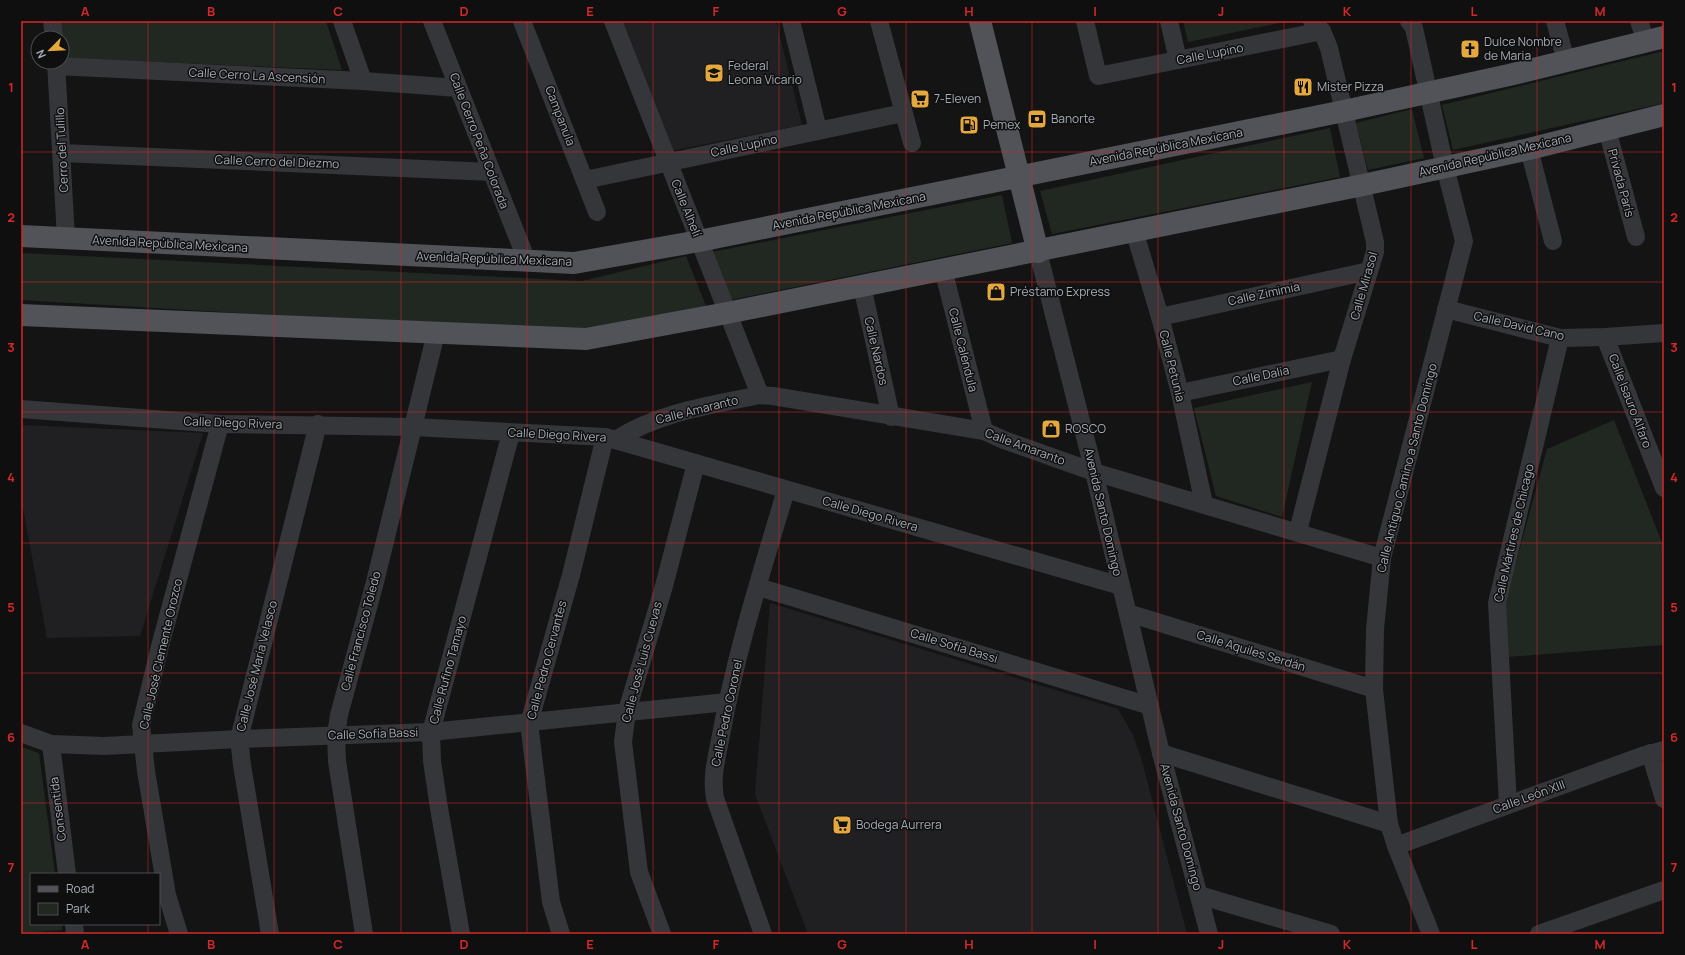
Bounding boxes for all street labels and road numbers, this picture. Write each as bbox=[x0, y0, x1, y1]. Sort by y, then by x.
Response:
street label: Calle Lupino bbox=[1175, 39, 1245, 68]
street label: Calle Cerro La Ascensión bbox=[188, 63, 326, 88]
street label: Calle Cerro Peña Colorada bbox=[446, 70, 513, 211]
street label: Campanula bbox=[541, 83, 580, 148]
street label: Cerro del Tulillo bbox=[51, 107, 72, 193]
street label: Avenida República Mexicana bbox=[1088, 123, 1244, 170]
street label: Avenida República Mexicana bbox=[1417, 129, 1573, 180]
street label: Calle Lupino bbox=[709, 130, 779, 161]
street label: Privada París bbox=[1604, 147, 1639, 219]
street label: Calle Cerro del Diezmo bbox=[214, 151, 340, 172]
street label: Calle Alhelí bbox=[667, 177, 706, 239]
street label: Avenida República Mexicana bbox=[771, 187, 927, 234]
street label: Avenida República Mexicana bbox=[92, 231, 248, 256]
street label: Avenida República Mexicana bbox=[416, 247, 572, 270]
street label: Calle Mirasol bbox=[1346, 250, 1381, 322]
street label: Calle Zimimia bbox=[1226, 278, 1301, 309]
street label: Calle Caléndula bbox=[945, 306, 982, 394]
street label: Calle David Cano bbox=[1472, 307, 1566, 344]
street label: Calle Nardos bbox=[860, 315, 893, 387]
street label: Calle Petunia bbox=[1155, 328, 1190, 403]
street label: Calle Isauro Alfaro bbox=[1605, 351, 1656, 450]
street label: Calle Dalia bbox=[1231, 361, 1291, 390]
street label: Calle Antiguo Camino a Santo Domingo bbox=[1372, 362, 1441, 574]
street label: Calle Amaranto bbox=[654, 391, 740, 428]
street label: Calle Diego Rivera bbox=[183, 412, 283, 433]
street label: Calle Diego Rivera bbox=[507, 423, 607, 446]
street label: Calle Amaranto bbox=[983, 424, 1068, 469]
street label: Avenida Santo Domingo bbox=[1081, 446, 1126, 577]
street label: Calle Mártires de Chicago bbox=[1489, 462, 1538, 604]
street label: Calle Diego Rivera bbox=[820, 492, 920, 535]
street label: Calle Francisco Toledo bbox=[336, 569, 385, 692]
street label: Calle José Clemente Orozco bbox=[135, 577, 186, 731]
street label: Calle Pedro Cervantes bbox=[522, 598, 571, 721]
street label: Calle José María Velasco bbox=[232, 599, 281, 733]
street label: Calle José Luis Cuevas bbox=[617, 600, 666, 724]
street label: Calle Rufino Tamayo bbox=[425, 614, 470, 726]
street label: Calle Sofía Bassi bbox=[908, 624, 1000, 667]
street label: Calle Aquiles Serdán bbox=[1195, 626, 1308, 675]
street label: Calle Pedro Coronel bbox=[707, 658, 746, 768]
street label: Calle Sofía Bassi bbox=[327, 723, 419, 744]
street label: Avenida Santo Domingo bbox=[1156, 762, 1207, 892]
street label: Consentida bbox=[45, 776, 70, 842]
street label: Calle León XIII bbox=[1490, 776, 1567, 817]

